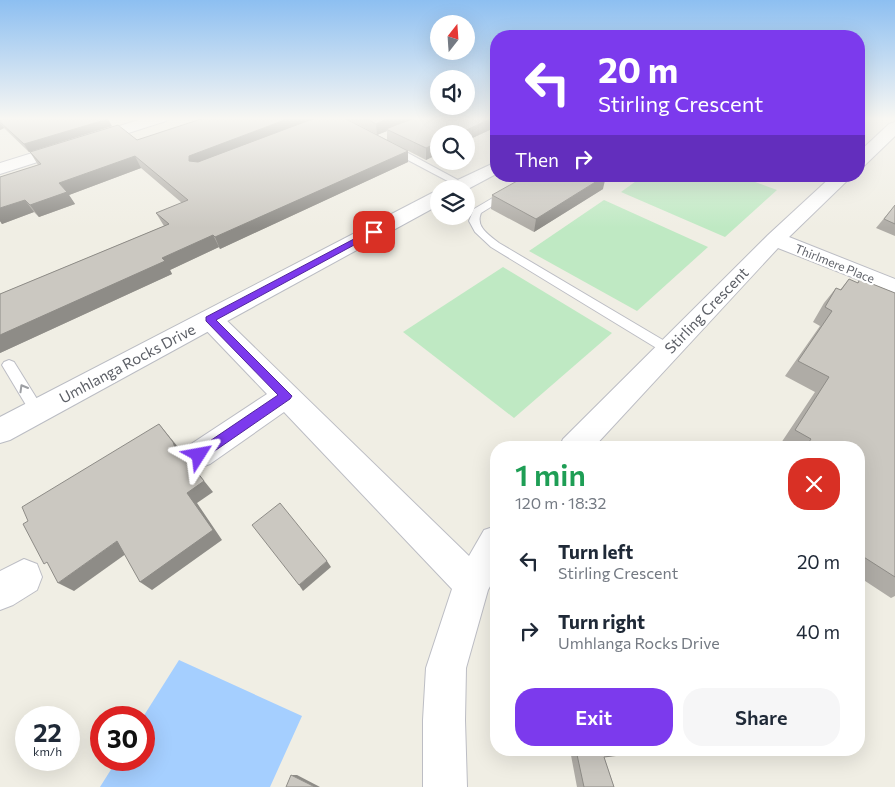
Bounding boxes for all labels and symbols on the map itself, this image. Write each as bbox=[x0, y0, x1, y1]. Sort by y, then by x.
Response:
north arrow bbox=[430, 15, 475, 60]
pin bbox=[353, 211, 395, 253]
street label: Thirlmere Place bbox=[793, 241, 877, 285]
street label: Stirling Crescent bbox=[660, 263, 752, 357]
street label: Umhlanga Rocks Drive bbox=[56, 319, 198, 407]
one-way arrow bbox=[19, 385, 29, 394]
position arrow bbox=[172, 428, 224, 480]
speed limit sign: 30 bbox=[90, 706, 155, 771]

